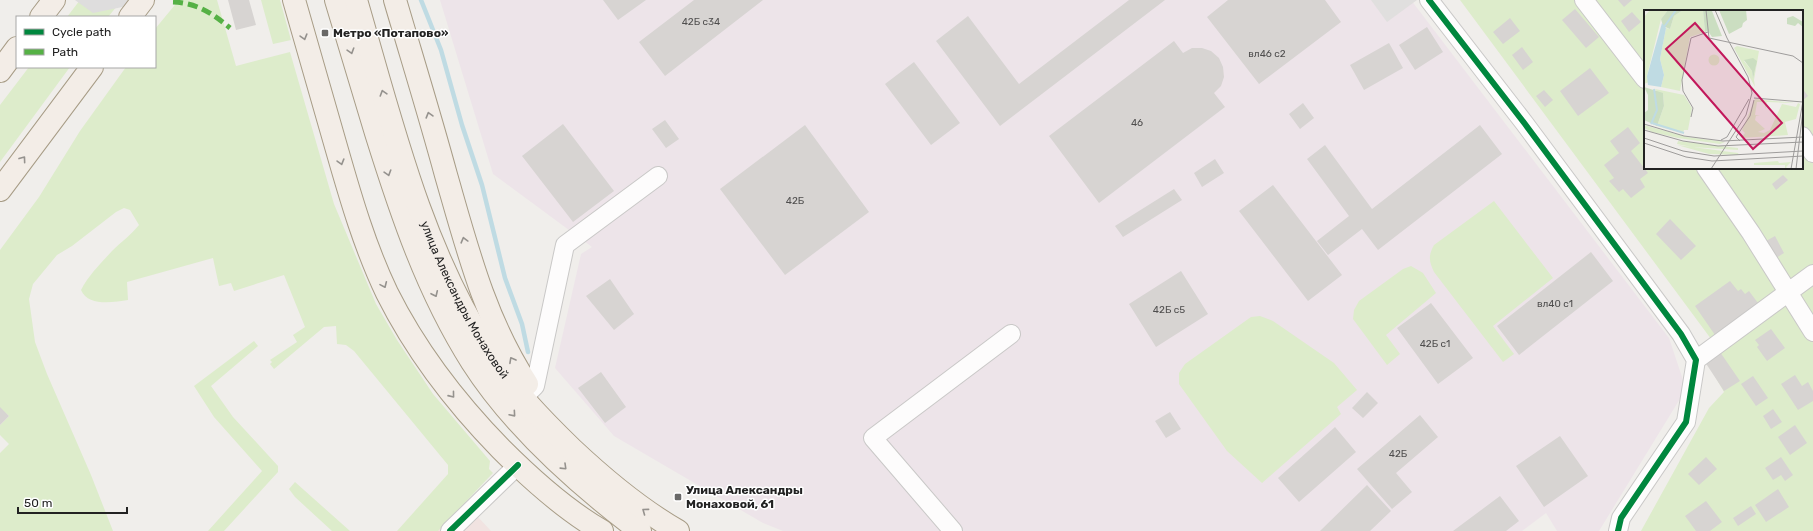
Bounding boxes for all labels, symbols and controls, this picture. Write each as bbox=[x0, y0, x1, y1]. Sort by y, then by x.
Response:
inset map bbox=[1644, 10, 1803, 169]
legend bbox=[16, 16, 156, 68]
house number: 42Б с34 bbox=[682, 16, 720, 28]
text: Cycle path bbox=[52, 25, 111, 39]
place label: Метро «Потапово» bbox=[333, 26, 449, 40]
marker: Метро «Потапово» bbox=[320, 28, 330, 38]
one-way arrow bbox=[300, 34, 308, 41]
text: Path bbox=[52, 45, 78, 59]
one-way arrow bbox=[346, 47, 355, 54]
house number: вл46 с2 bbox=[1248, 48, 1286, 60]
one-way arrow bbox=[379, 89, 388, 96]
one-way arrow bbox=[425, 111, 434, 118]
house number: 46 bbox=[1131, 117, 1143, 129]
one-way arrow bbox=[18, 156, 25, 163]
one-way arrow bbox=[336, 159, 345, 166]
one-way arrow bbox=[384, 169, 392, 176]
house number: 42Б bbox=[786, 195, 805, 207]
street label: улица Александры Монаховой bbox=[418, 219, 512, 381]
one-way arrow bbox=[460, 236, 469, 243]
one-way arrow bbox=[379, 281, 387, 288]
one-way arrow bbox=[430, 290, 438, 298]
house number: вл40 с1 bbox=[1537, 298, 1573, 310]
house number: 42Б с5 bbox=[1153, 304, 1185, 316]
house number: 42Б с1 bbox=[1420, 338, 1450, 350]
one-way arrow bbox=[510, 357, 517, 364]
one-way arrow bbox=[448, 390, 455, 397]
one-way arrow bbox=[508, 410, 515, 417]
house number: 42Б bbox=[1389, 448, 1408, 460]
one-way arrow bbox=[559, 462, 567, 470]
place label: Улица Александры Монаховой, 61 bbox=[686, 483, 803, 511]
scale bar bbox=[18, 489, 127, 515]
marker: Улица Александры Монаховой, 61 bbox=[673, 492, 683, 502]
text: 50 m bbox=[24, 496, 52, 510]
one-way arrow bbox=[642, 509, 649, 516]

